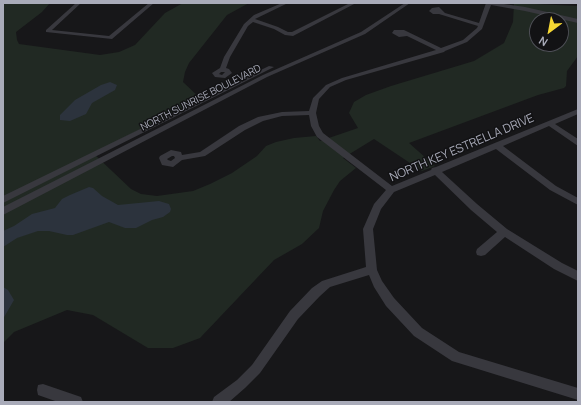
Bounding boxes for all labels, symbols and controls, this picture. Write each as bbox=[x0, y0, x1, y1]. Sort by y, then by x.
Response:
north arrow bbox=[529, 12, 569, 52]
text: N bbox=[536, 33, 550, 50]
street label: NORTH SUNRISE BOULEVARD bbox=[139, 62, 263, 134]
street label: NORTH KEY ESTRELLA DRIVE bbox=[388, 111, 536, 185]

